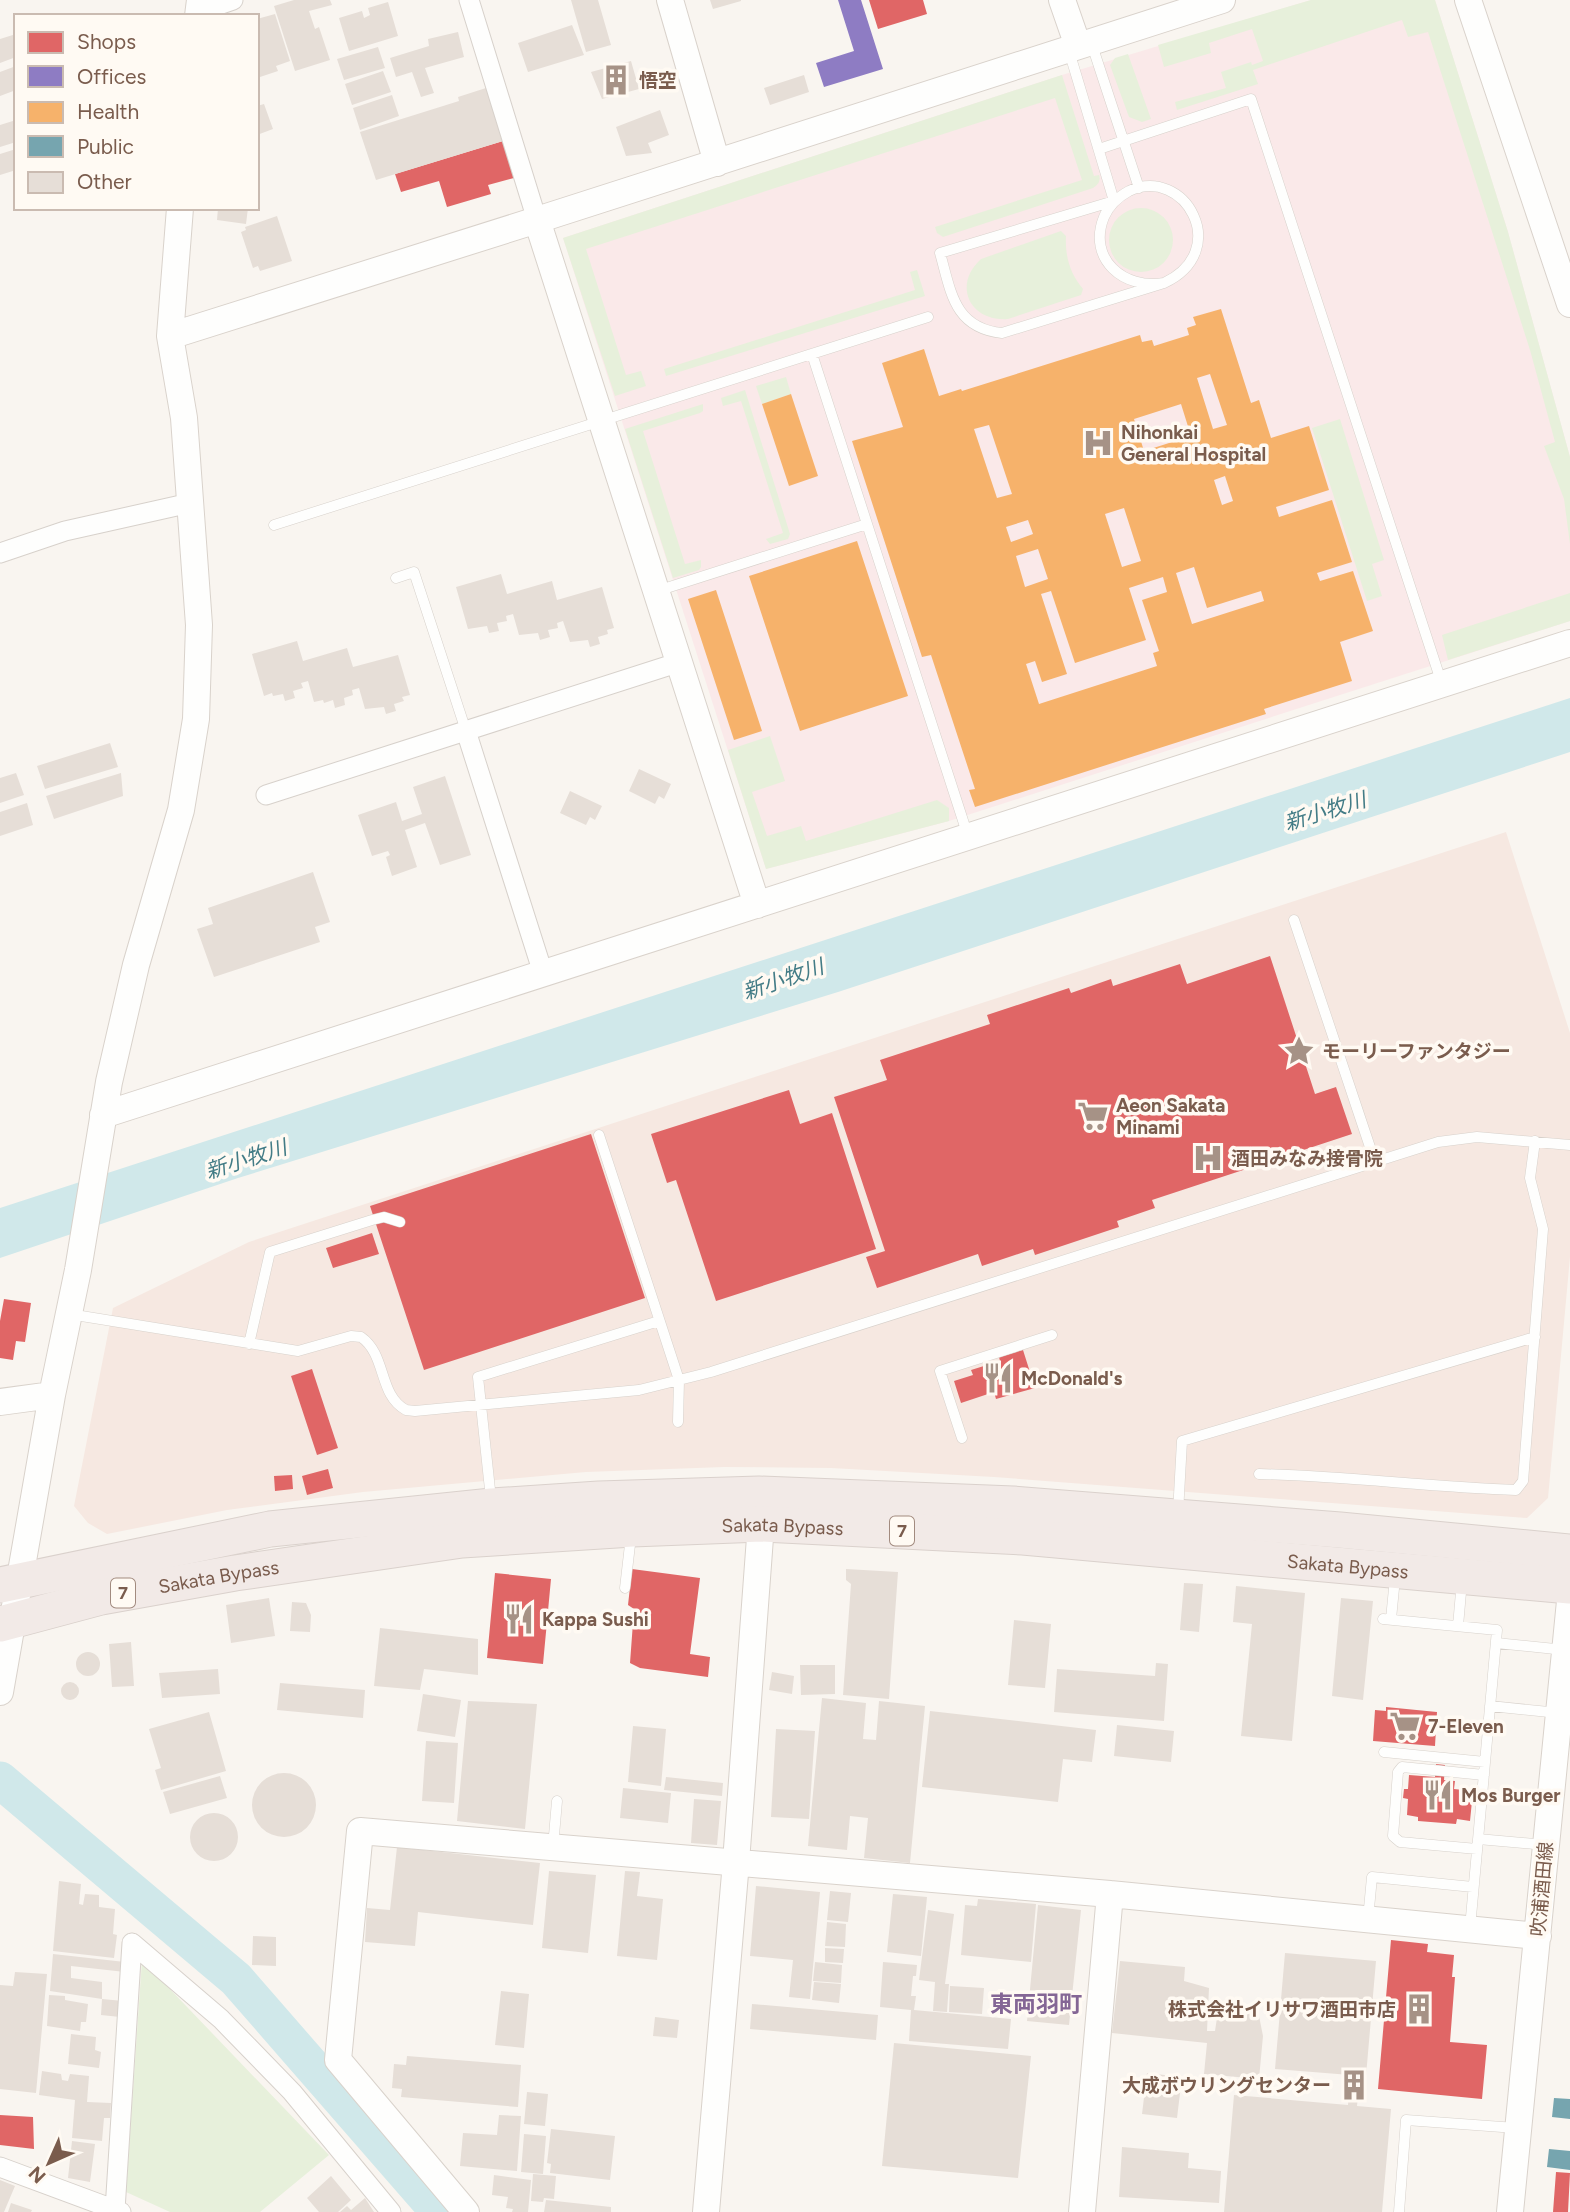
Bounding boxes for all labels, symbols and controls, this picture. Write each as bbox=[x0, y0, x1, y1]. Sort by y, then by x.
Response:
legend bbox=[14, 14, 259, 210]
text: Shops bbox=[77, 29, 136, 54]
building icon: 悟空 bbox=[599, 63, 633, 97]
text: Offices bbox=[77, 64, 146, 89]
place label: 悟空 bbox=[639, 69, 677, 92]
text: Health bbox=[77, 99, 139, 124]
text: Public bbox=[77, 134, 134, 159]
text: Other bbox=[77, 169, 132, 194]
place label: Nihonkai General Hospital bbox=[1121, 421, 1266, 466]
hospital icon: Nihonkai General Hospital bbox=[1081, 426, 1115, 460]
water label: 新小牧川 bbox=[1281, 786, 1371, 835]
water label: 新小牧川 bbox=[739, 953, 829, 1004]
place icon: モーリーファンタジー bbox=[1282, 1034, 1316, 1068]
place label: モーリーファンタジー bbox=[1322, 1040, 1511, 1063]
place label: Aeon Sakata Minami bbox=[1116, 1094, 1225, 1139]
supermarket icon: Aeon Sakata Minami bbox=[1076, 1099, 1110, 1133]
water label: 新小牧川 bbox=[202, 1134, 292, 1184]
hospital icon: 酒田みなみ接骨院 bbox=[1191, 1141, 1225, 1175]
place label: 酒田みなみ接骨院 bbox=[1231, 1147, 1383, 1170]
restaurant icon: McDonald's bbox=[981, 1361, 1015, 1395]
place label: McDonald's bbox=[1021, 1367, 1123, 1390]
street label: Sakata Bypass bbox=[721, 1512, 844, 1540]
road number: 7 bbox=[890, 1516, 914, 1546]
street label: Sakata Bypass bbox=[1286, 1549, 1410, 1583]
street label: Sakata Bypass bbox=[157, 1555, 281, 1598]
road number: 7 bbox=[111, 1578, 135, 1608]
restaurant icon: Kappa Sushi bbox=[502, 1602, 536, 1636]
place label: Kappa Sushi bbox=[542, 1608, 649, 1631]
supermarket icon: 7-Eleven bbox=[1388, 1709, 1422, 1743]
place label: 7-Eleven bbox=[1428, 1715, 1504, 1738]
restaurant icon: Mos Burger bbox=[1421, 1778, 1455, 1812]
place label: Mos Burger bbox=[1461, 1784, 1560, 1807]
street label: 吹浦酒田線 bbox=[1526, 1841, 1558, 1937]
district label: 東両羽町 bbox=[990, 1990, 1082, 2018]
building icon: 株式会社イリサワ酒田市店 bbox=[1402, 1992, 1436, 2026]
place label: 株式会社イリサワ酒田市店 bbox=[1168, 1998, 1396, 2021]
building icon: 大成ボウリングセンター bbox=[1337, 2068, 1371, 2102]
place label: 大成ボウリングセンター bbox=[1122, 2074, 1331, 2097]
north arrow bbox=[14, 2128, 84, 2198]
text: N bbox=[24, 2161, 51, 2188]

